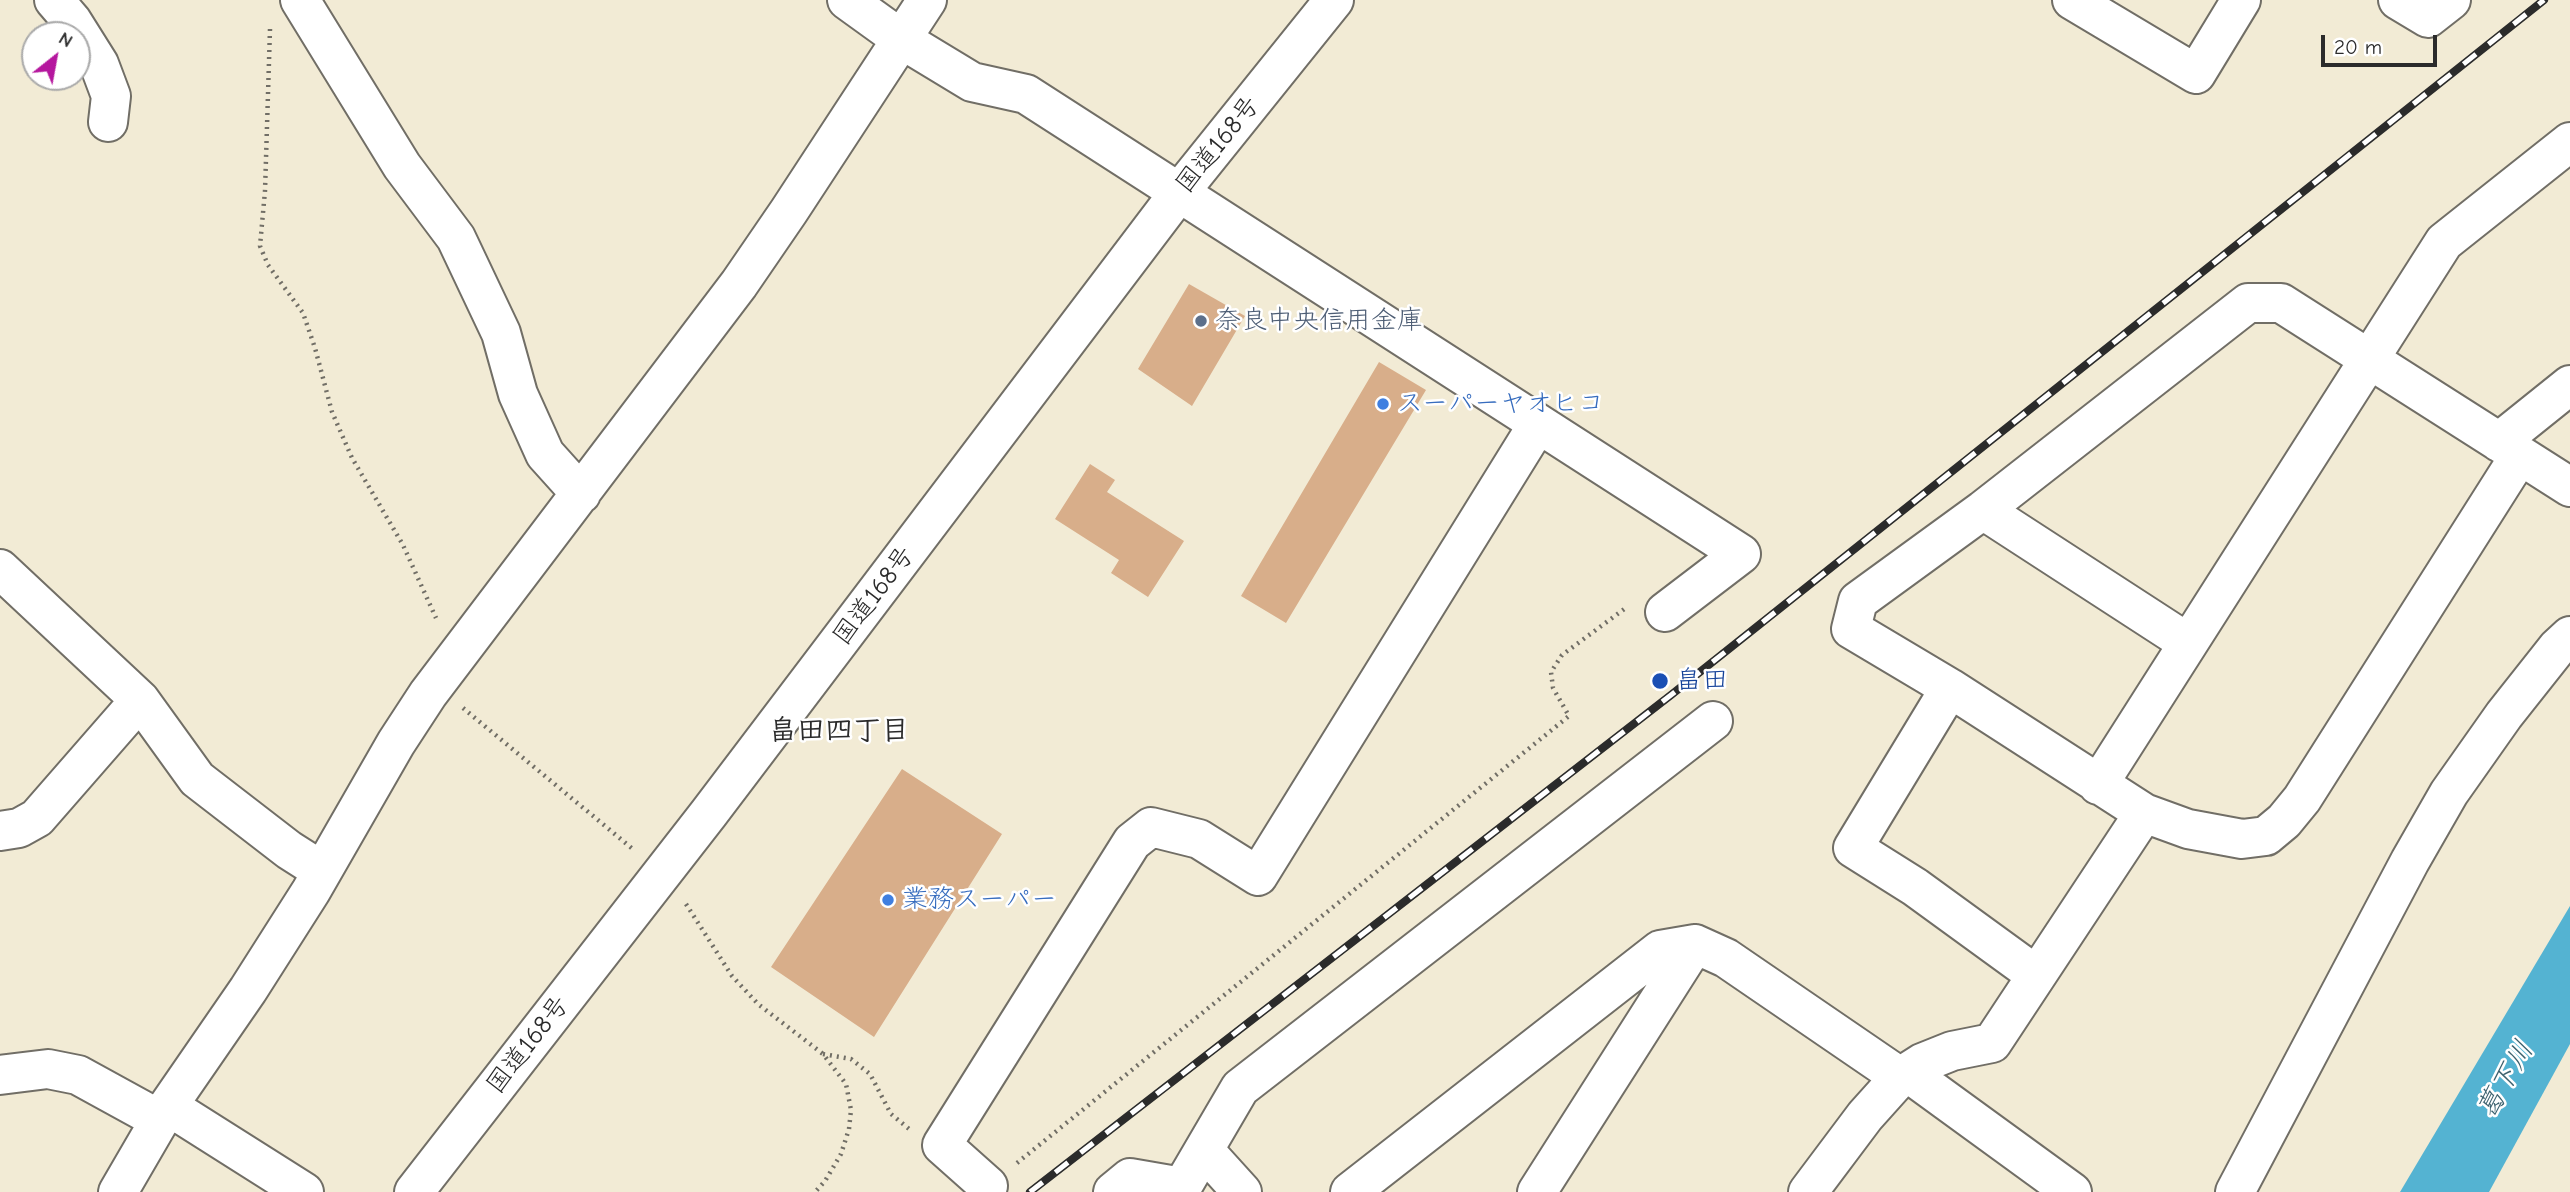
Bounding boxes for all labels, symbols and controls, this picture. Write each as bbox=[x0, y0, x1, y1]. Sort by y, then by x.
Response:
north arrow bbox=[21, 21, 91, 91]
scale bar bbox=[2325, 21, 2440, 65]
text: N bbox=[55, 27, 77, 52]
text: 20 m bbox=[2334, 35, 2382, 59]
street label: 国道168号 bbox=[1169, 90, 1267, 200]
place label: 奈良中央信用金庫 bbox=[1215, 305, 1423, 337]
marker: 奈良中央信用金庫 bbox=[1193, 313, 1209, 329]
place label: スーパーヤオヒコ bbox=[1397, 388, 1604, 420]
marker: スーパーヤオヒコ bbox=[1375, 396, 1391, 412]
street label: 国道168号 bbox=[827, 540, 921, 652]
place label: 畠田 bbox=[1676, 665, 1728, 697]
marker: 畠田 bbox=[1650, 671, 1670, 691]
district label: 畠田四丁目 bbox=[769, 714, 909, 748]
place label: 業務スーパー bbox=[902, 884, 1057, 916]
marker: 業務スーパー bbox=[880, 892, 896, 908]
street label: 国道168号 bbox=[480, 990, 576, 1100]
water label: 葛下川 bbox=[2470, 1035, 2542, 1125]

